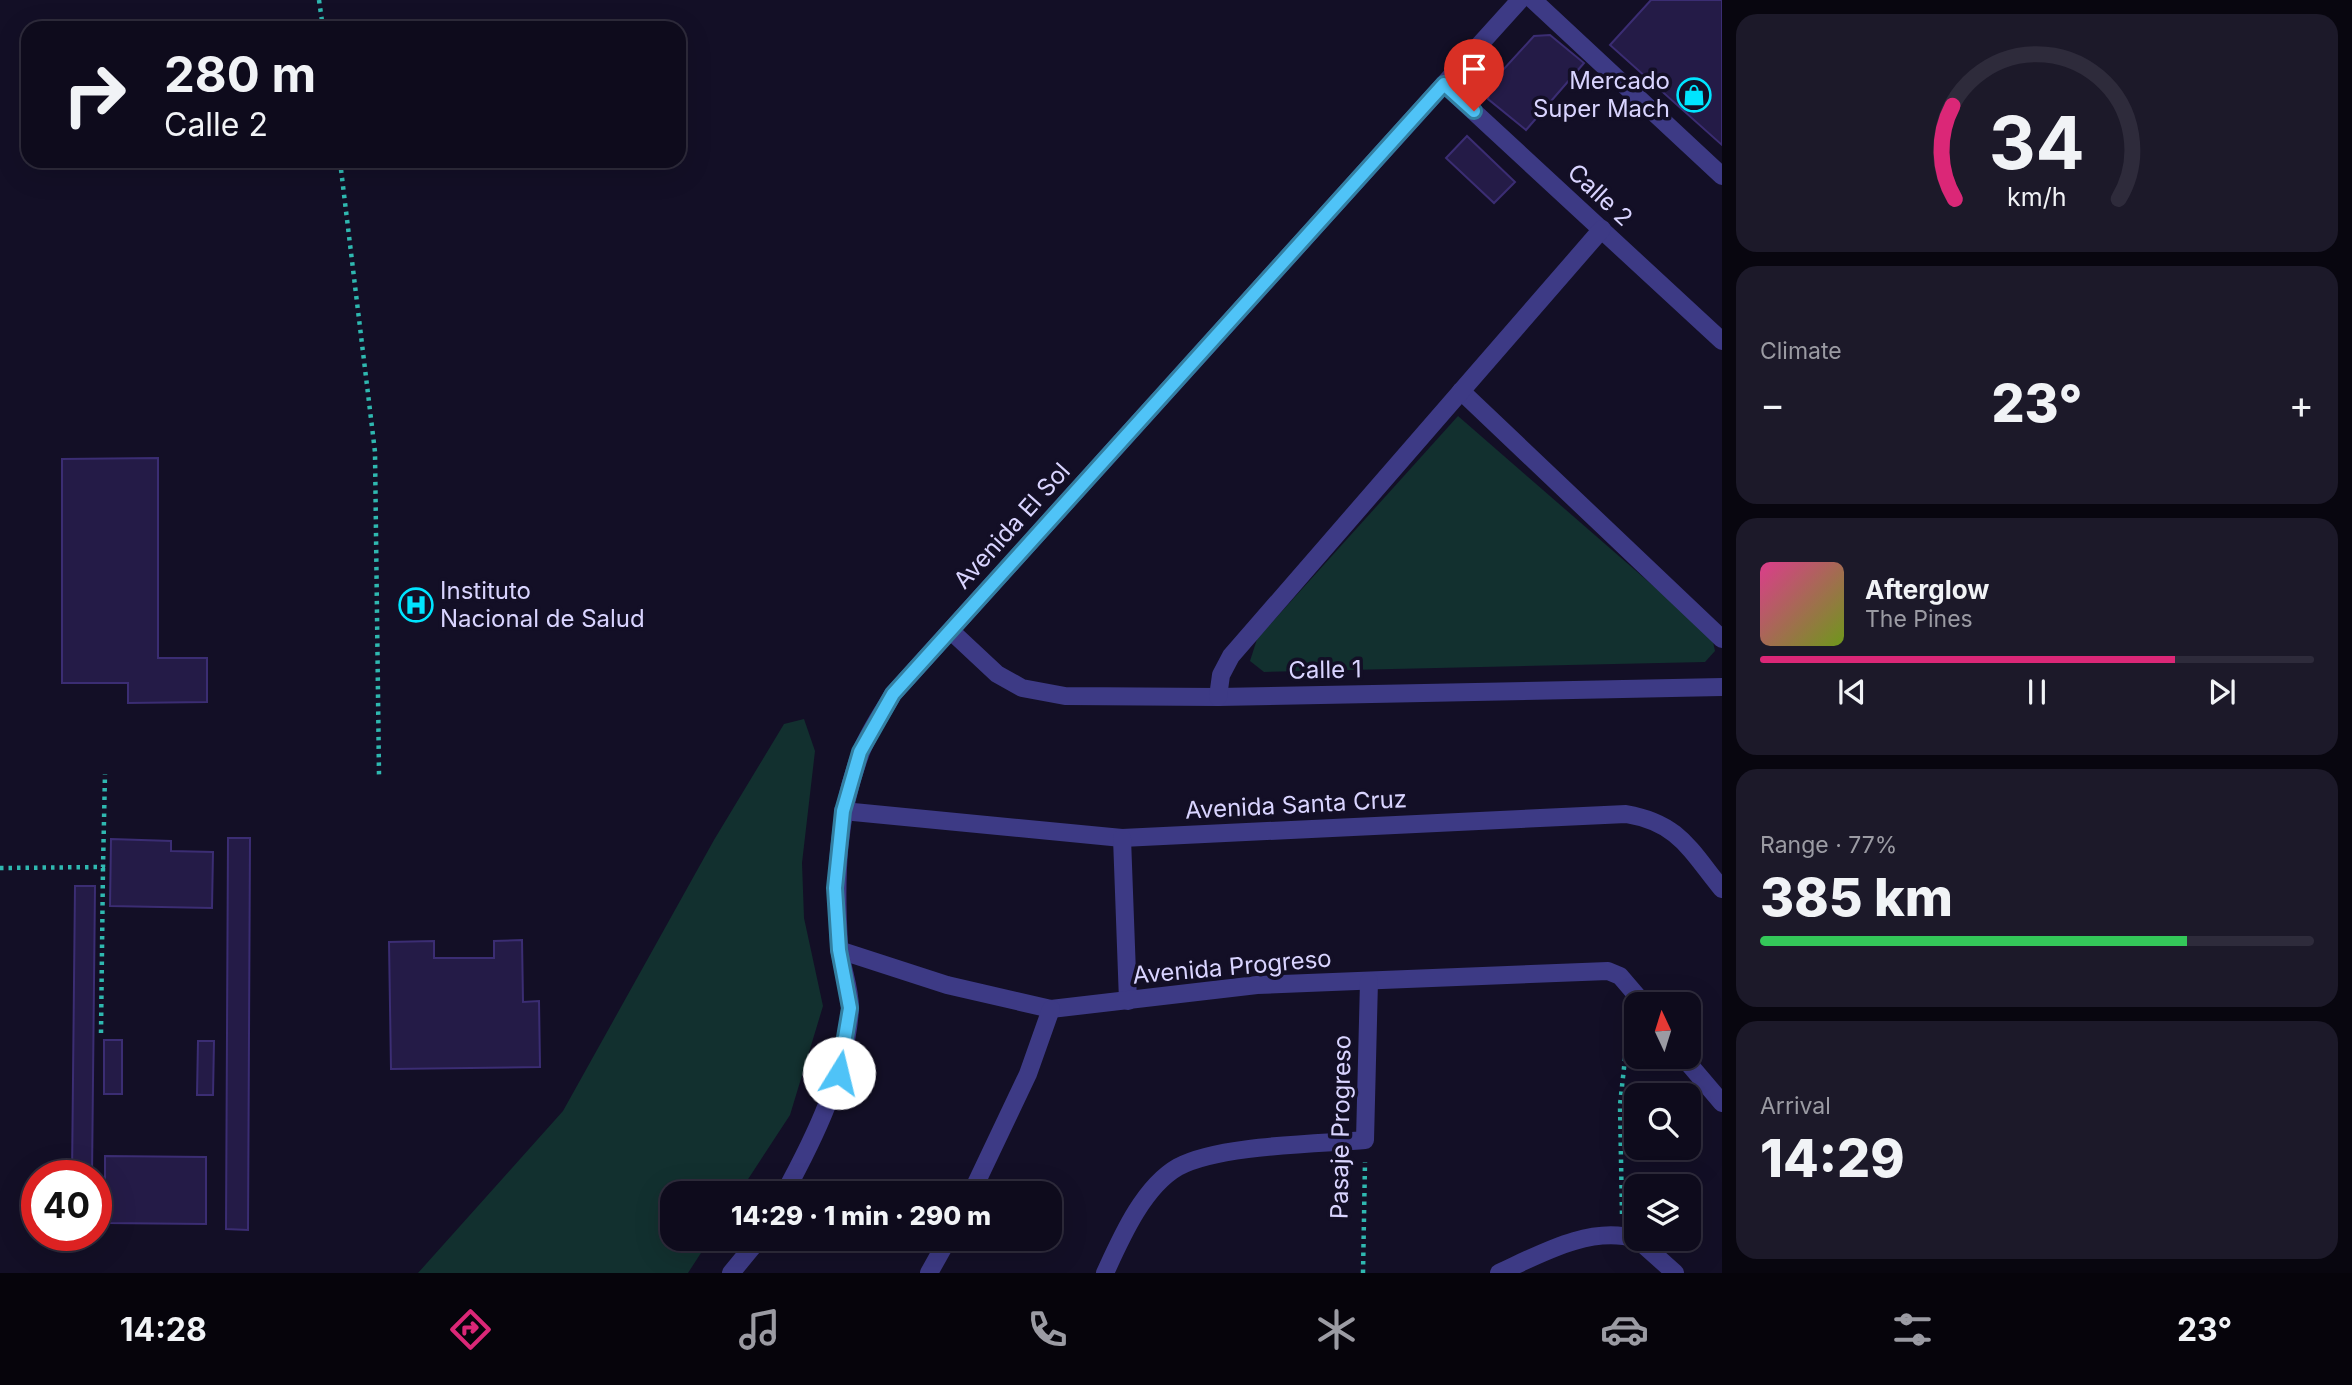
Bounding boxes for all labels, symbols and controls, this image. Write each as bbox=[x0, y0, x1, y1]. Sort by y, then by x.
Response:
pin bbox=[1444, 39, 1504, 111]
text: 280 m bbox=[164, 45, 316, 104]
icon: right bbox=[49, 49, 140, 140]
icon: arrive bbox=[1455, 50, 1493, 88]
place label: Mercado Super Mach bbox=[1533, 66, 1670, 123]
shop icon: Mercado Super Mach bbox=[1675, 76, 1713, 114]
text: 34 bbox=[1989, 98, 2085, 187]
text: Calle 2 bbox=[164, 105, 268, 144]
street label: Calle 2 bbox=[1562, 157, 1639, 232]
text: km/h bbox=[2007, 182, 2067, 212]
text: Climate bbox=[1760, 337, 1842, 365]
text: 23° bbox=[1991, 372, 2083, 435]
text: − bbox=[1760, 381, 1785, 427]
text: + bbox=[2289, 381, 2314, 427]
street label: Avenida El Sol bbox=[948, 457, 1076, 595]
text: Afterglow bbox=[1865, 574, 1989, 605]
place label: Instituto Nacional de Salud bbox=[440, 576, 645, 633]
hospital icon: Instituto Nacional de Salud bbox=[397, 586, 435, 624]
text: The Pines bbox=[1865, 605, 1973, 633]
street label: Calle 1 bbox=[1288, 654, 1362, 685]
icon: previous bbox=[1833, 673, 1871, 711]
icon: pause bbox=[2018, 673, 2056, 711]
icon: next bbox=[2203, 673, 2241, 711]
street label: Avenida Santa Cruz bbox=[1184, 784, 1408, 825]
text: Range · 77% bbox=[1760, 831, 1897, 859]
text: 385 km bbox=[1760, 866, 1953, 929]
street label: Avenida Progreso bbox=[1131, 943, 1333, 990]
north arrow bbox=[1624, 992, 1701, 1069]
map controls bbox=[1624, 992, 1701, 1251]
street label: Pasaje Progreso bbox=[1324, 1035, 1357, 1219]
position arrow bbox=[802, 1036, 876, 1110]
button: search bbox=[1624, 1083, 1701, 1160]
text: Arrival bbox=[1760, 1092, 1831, 1120]
text: 14:29 bbox=[1760, 1127, 1905, 1190]
speed limit sign: 40 bbox=[21, 1160, 112, 1251]
button: layers bbox=[1624, 1174, 1701, 1251]
text: 14:29 · 1 min · 290 m bbox=[731, 1200, 991, 1231]
icon: directions bbox=[446, 1305, 495, 1354]
icon: music bbox=[735, 1305, 784, 1354]
icon: phone bbox=[1023, 1305, 1072, 1354]
icon: climate bbox=[1312, 1305, 1361, 1354]
icon: car bbox=[1600, 1305, 1649, 1354]
icon: filters bbox=[1888, 1305, 1937, 1354]
text: 14:28 bbox=[120, 1310, 207, 1349]
text: 23° bbox=[2177, 1310, 2232, 1349]

